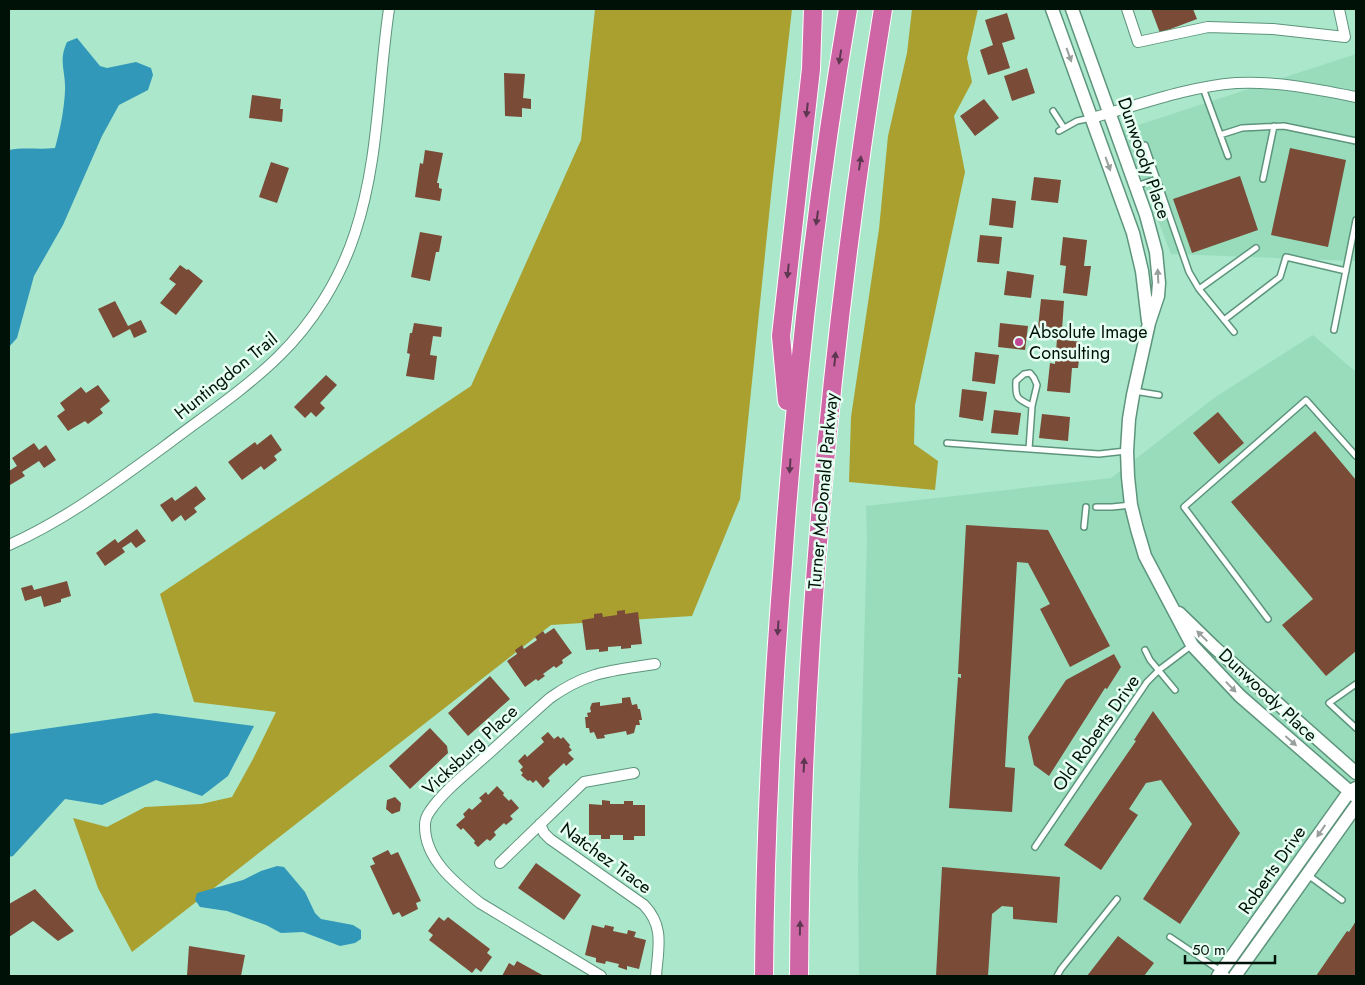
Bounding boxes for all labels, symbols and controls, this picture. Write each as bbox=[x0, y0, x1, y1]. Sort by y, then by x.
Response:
one-way arrow bbox=[1066, 47, 1073, 62]
one-way arrow bbox=[836, 49, 844, 65]
street label: Dunwoody Place bbox=[1111, 94, 1177, 222]
one-way arrow bbox=[802, 102, 810, 118]
one-way arrow bbox=[856, 154, 864, 170]
one-way arrow bbox=[1104, 157, 1112, 172]
one-way arrow bbox=[813, 210, 821, 226]
one-way arrow bbox=[784, 263, 792, 279]
one-way arrow bbox=[1154, 268, 1162, 284]
place label: Absolute Image Consulting bbox=[1029, 319, 1147, 366]
street label: Huntingdon Trail bbox=[169, 326, 283, 426]
marker: Absolute Image Consulting bbox=[1013, 336, 1025, 348]
one-way arrow bbox=[831, 350, 839, 366]
street label: Turner McDonald Parkway bbox=[801, 392, 845, 590]
one-way arrow bbox=[785, 458, 793, 474]
one-way arrow bbox=[773, 620, 781, 636]
one-way arrow bbox=[1196, 630, 1208, 642]
street label: Dunwoody Place bbox=[1213, 642, 1323, 748]
street label: Old Roberts Drive bbox=[1046, 670, 1146, 796]
one-way arrow bbox=[1225, 681, 1237, 693]
street label: Vicksburg Place bbox=[416, 699, 524, 801]
one-way arrow bbox=[1284, 735, 1296, 747]
one-way arrow bbox=[800, 757, 808, 773]
street label: Natchez Trace bbox=[555, 816, 657, 900]
street label: Roberts Drive bbox=[1232, 821, 1312, 919]
one-way arrow bbox=[1316, 825, 1326, 838]
one-way arrow bbox=[796, 919, 804, 935]
scale bar bbox=[1185, 932, 1275, 964]
text: 50 m bbox=[1192, 939, 1226, 961]

